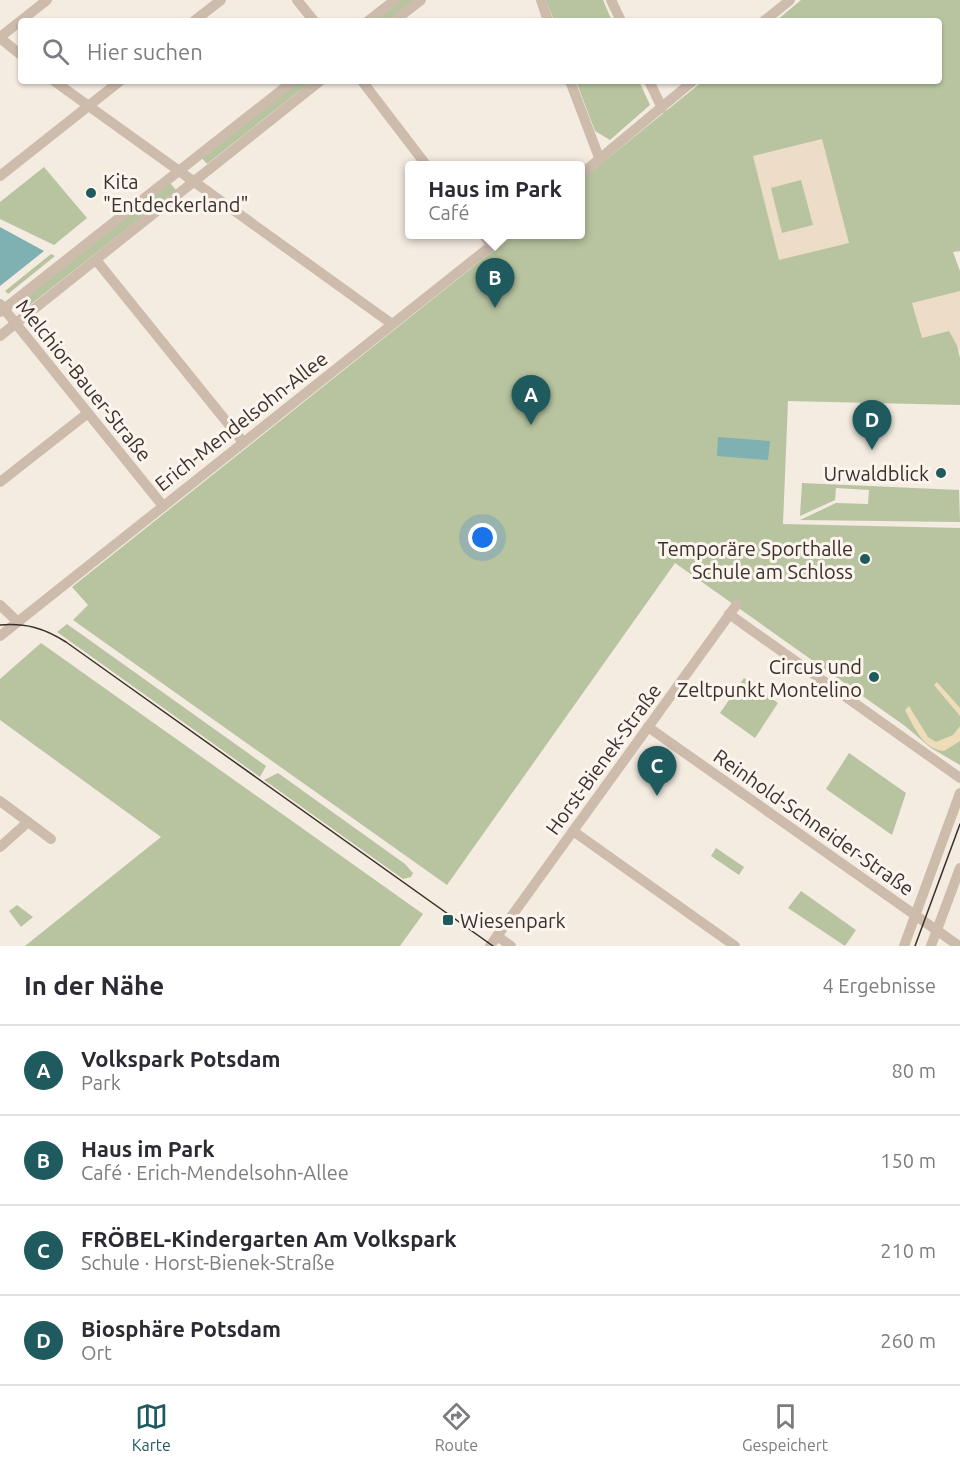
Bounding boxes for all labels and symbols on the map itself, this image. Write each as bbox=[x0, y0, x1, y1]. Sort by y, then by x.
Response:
place label: Kita "Entdeckerland" bbox=[103, 170, 249, 216]
marker: Kita "Entdeckerland" bbox=[84, 186, 98, 200]
pin: B bbox=[476, 258, 514, 308]
street label: Melchior-Bauer-Straße bbox=[12, 294, 156, 466]
street label: Erich-Mendelsohn-Allee bbox=[150, 347, 332, 495]
pin: A bbox=[512, 376, 550, 425]
pin: D bbox=[852, 400, 892, 450]
place label: Urwaldblick bbox=[823, 462, 929, 485]
marker: Urwaldblick bbox=[934, 466, 948, 480]
your location bbox=[468, 523, 497, 552]
place label: Temporäre Sporthalle Schule am Schloss bbox=[658, 537, 853, 583]
marker: Temporäre Sporthalle Schule am Schloss bbox=[858, 552, 872, 566]
place label: Circus und Zeltpunkt Montelino bbox=[677, 655, 862, 701]
marker: Circus und Zeltpunkt Montelino bbox=[867, 670, 881, 684]
street label: Horst-Bienek-Straße bbox=[541, 679, 665, 839]
street label: Reinhold-Schneider-Straße bbox=[709, 744, 919, 900]
pin: C bbox=[638, 746, 676, 796]
place label: Wiesenpark bbox=[460, 909, 566, 932]
marker: Wiesenpark bbox=[441, 913, 455, 927]

